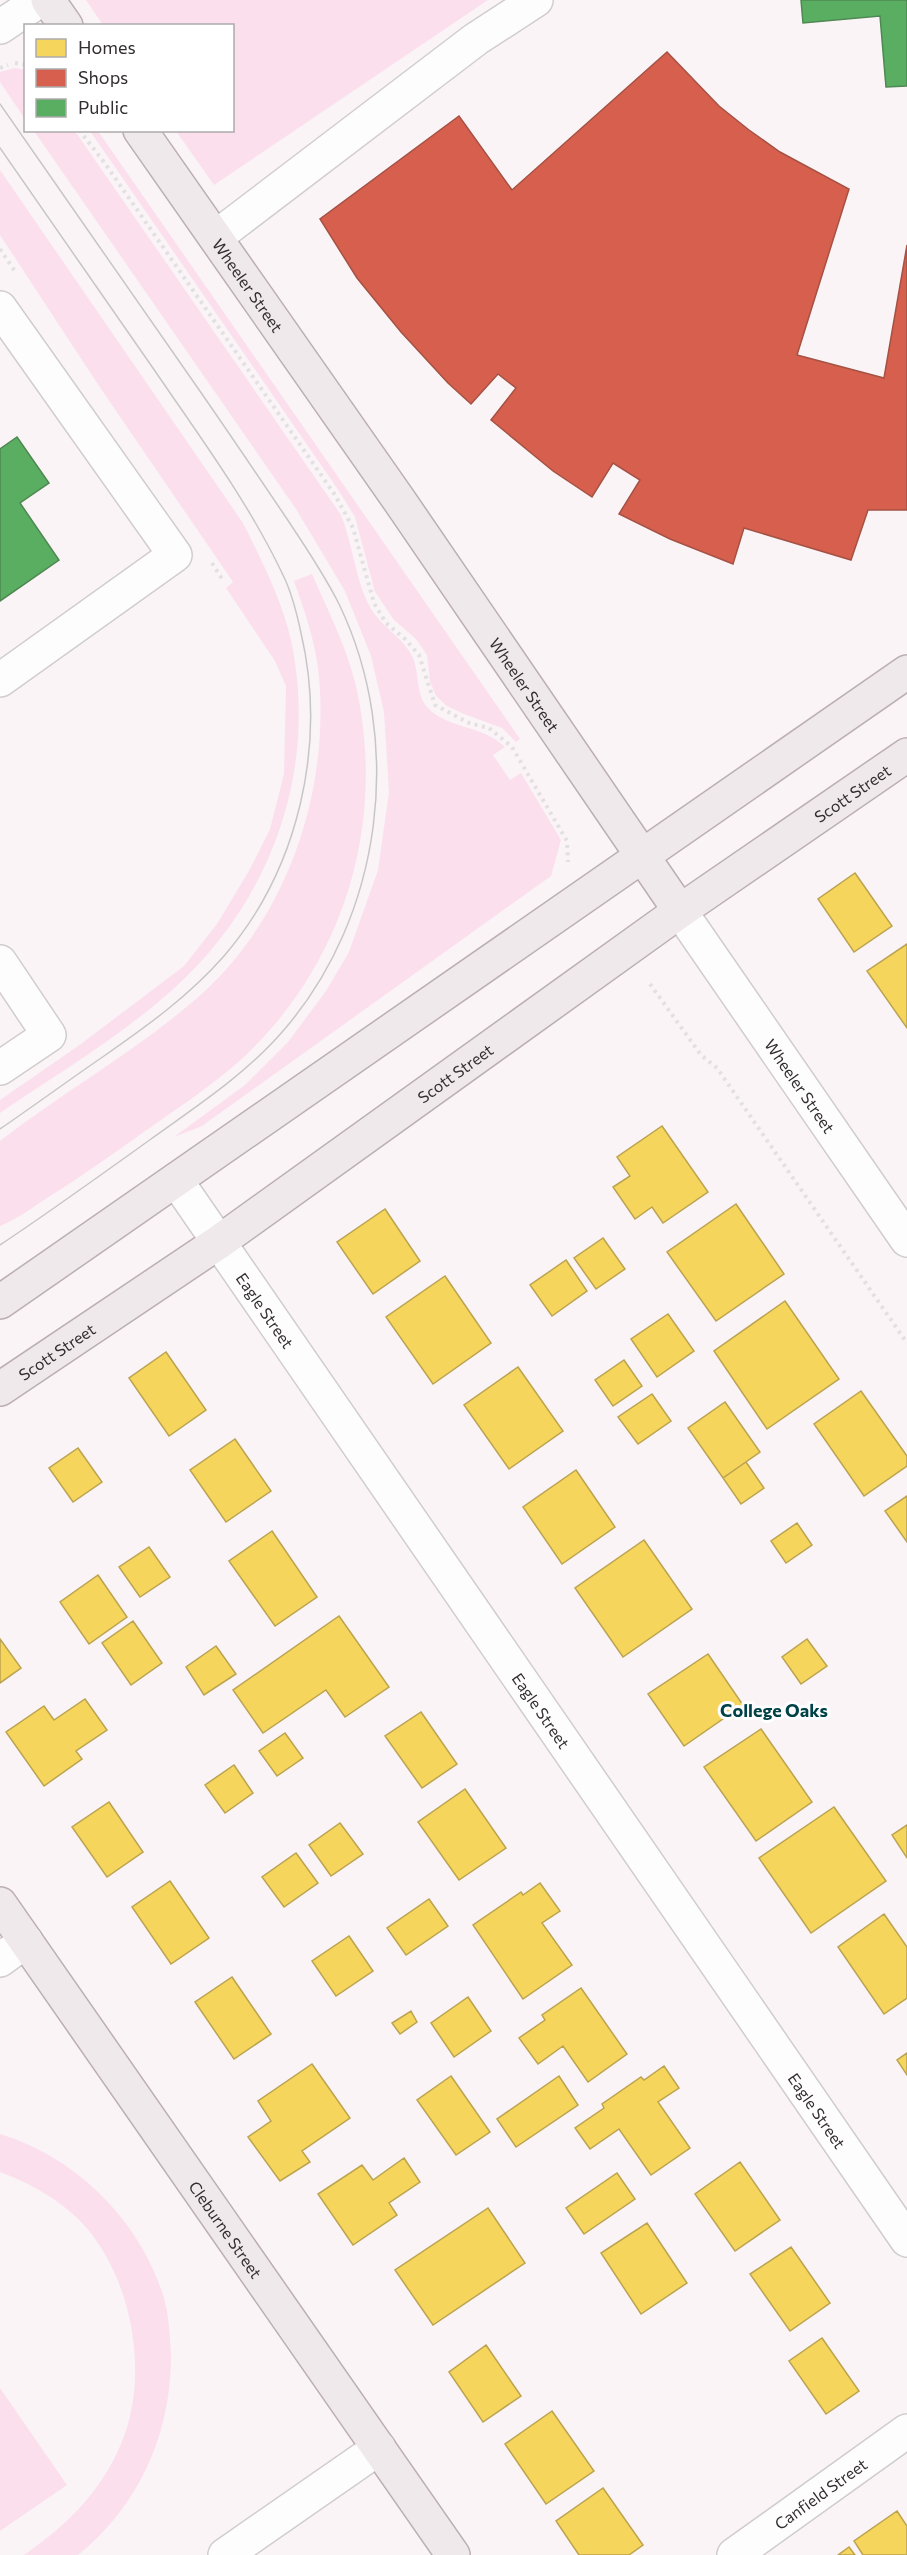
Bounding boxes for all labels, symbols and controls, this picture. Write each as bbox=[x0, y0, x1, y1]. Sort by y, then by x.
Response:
legend bbox=[24, 24, 234, 132]
text: Homes bbox=[78, 36, 136, 58]
text: Shops bbox=[78, 66, 128, 88]
text: Public bbox=[78, 96, 128, 118]
street label: Wheeler Street bbox=[209, 234, 288, 336]
street label: Wheeler Street bbox=[486, 634, 564, 735]
street label: Scott Street bbox=[810, 760, 894, 826]
street label: Wheeler Street bbox=[761, 1035, 840, 1136]
street label: Scott Street bbox=[413, 1039, 496, 1106]
street label: Eagle Street bbox=[233, 1269, 299, 1352]
street label: Scott Street bbox=[15, 1318, 99, 1384]
street label: Eagle Street bbox=[509, 1669, 574, 1752]
district label: College Oaks bbox=[720, 1699, 828, 1721]
street label: Eagle Street bbox=[785, 2069, 850, 2152]
street label: Cleburne Street bbox=[186, 2177, 267, 2282]
street label: Canfield Street bbox=[770, 2453, 870, 2533]

